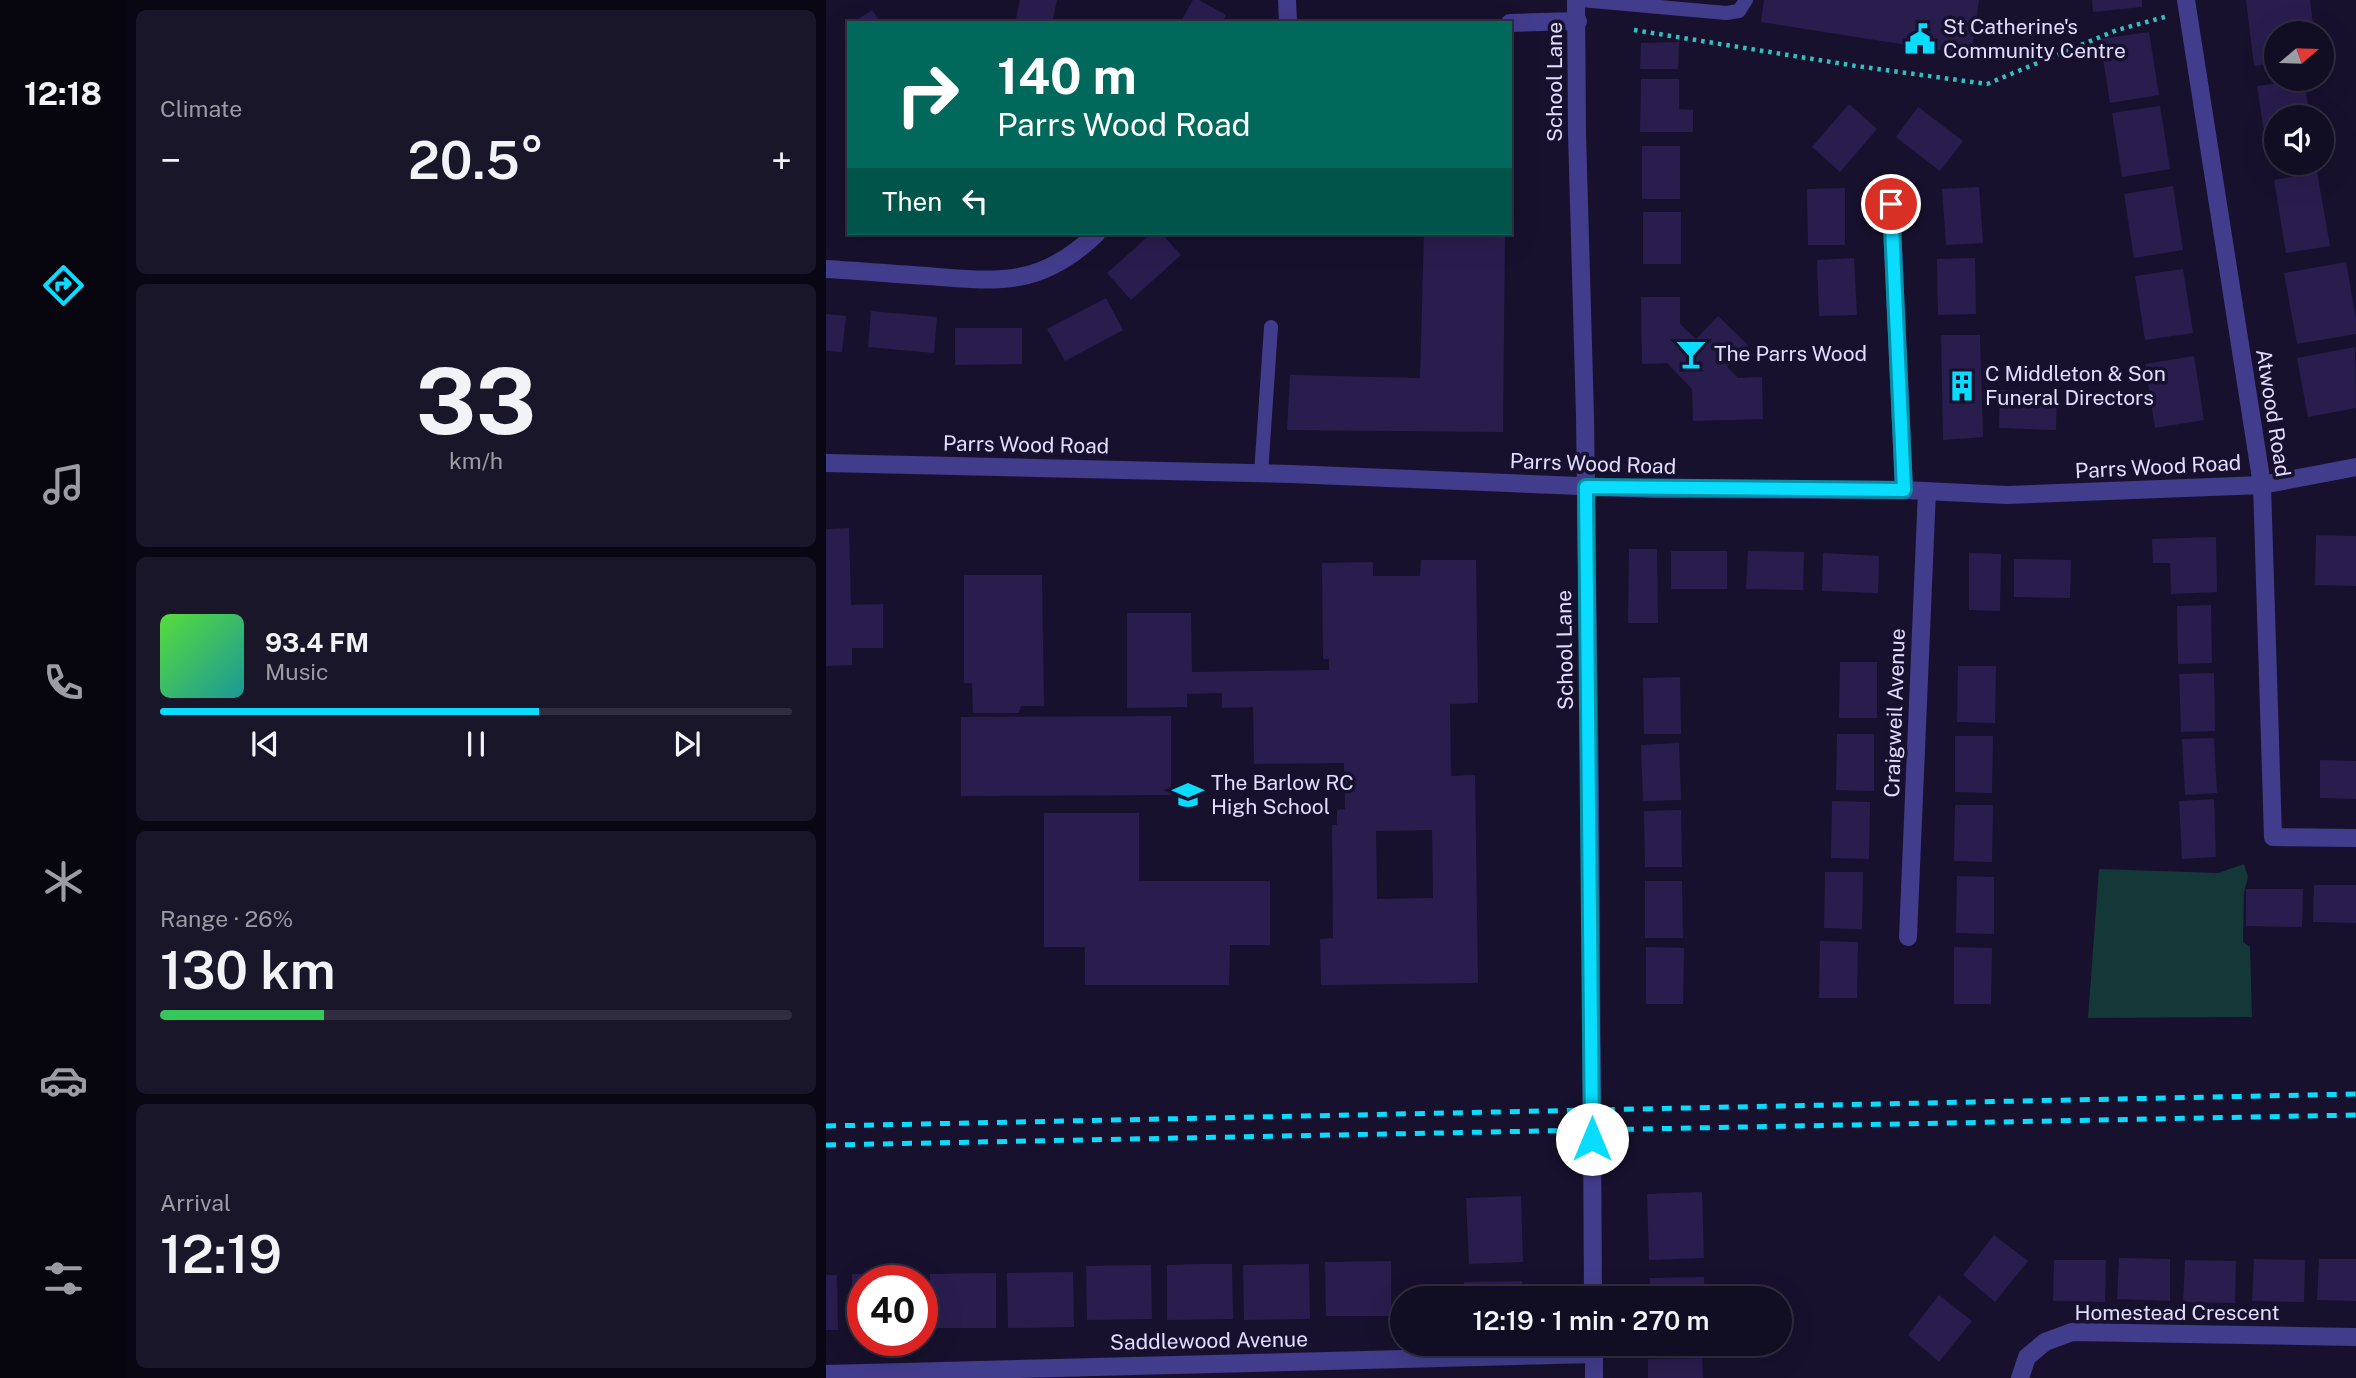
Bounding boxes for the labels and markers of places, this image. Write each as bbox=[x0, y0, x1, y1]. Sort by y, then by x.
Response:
place label: St Catherine's Community Centre bbox=[1943, 14, 2126, 63]
public building icon: St Catherine's Community Centre bbox=[1903, 22, 1937, 56]
pin bbox=[1861, 174, 1921, 234]
bar icon: The Parrs Wood bbox=[1674, 337, 1708, 371]
place label: The Parrs Wood bbox=[1714, 341, 1867, 366]
place label: C Middleton & Son Funeral Directors bbox=[1985, 361, 2166, 410]
building icon: C Middleton & Son Funeral Directors bbox=[1945, 369, 1979, 403]
place label: The Barlow RC High School bbox=[1211, 770, 1354, 819]
school or university icon: The Barlow RC High School bbox=[1171, 778, 1205, 812]

